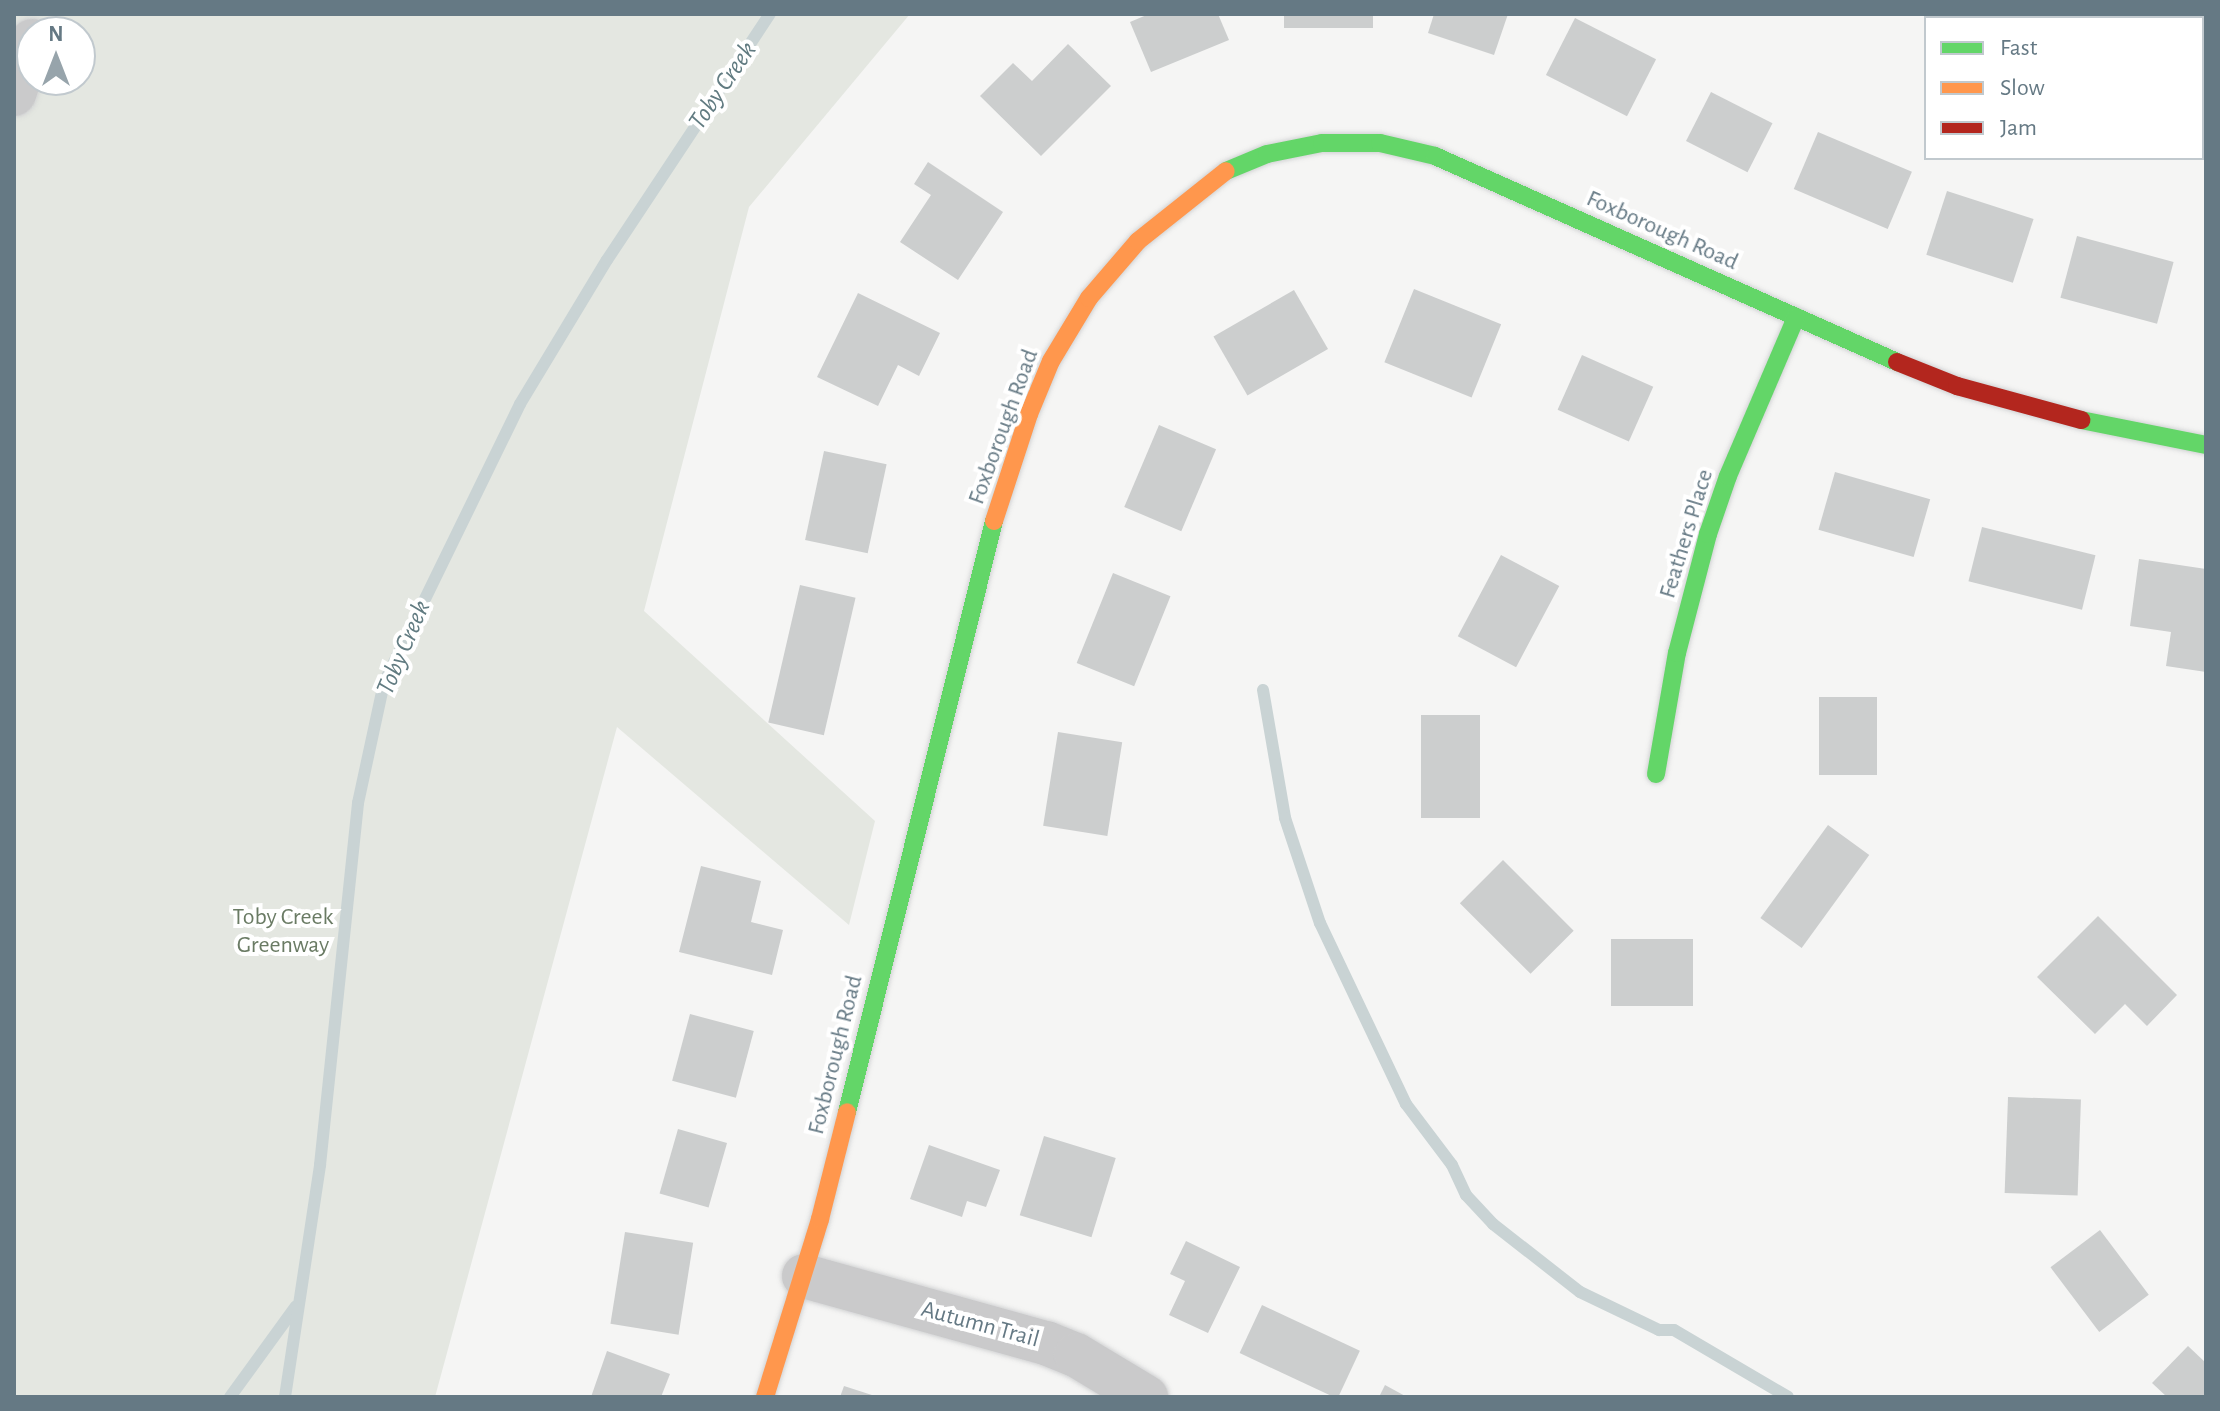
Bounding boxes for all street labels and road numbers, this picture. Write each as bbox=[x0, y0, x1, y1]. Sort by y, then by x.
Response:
street label: Foxborough Road bbox=[1582, 185, 1742, 277]
street label: Foxborough Road bbox=[963, 346, 1045, 508]
street label: Feathers Place bbox=[1654, 466, 1720, 602]
street label: Foxborough Road bbox=[802, 972, 870, 1138]
street label: Autumn Trail bbox=[918, 1295, 1042, 1355]

